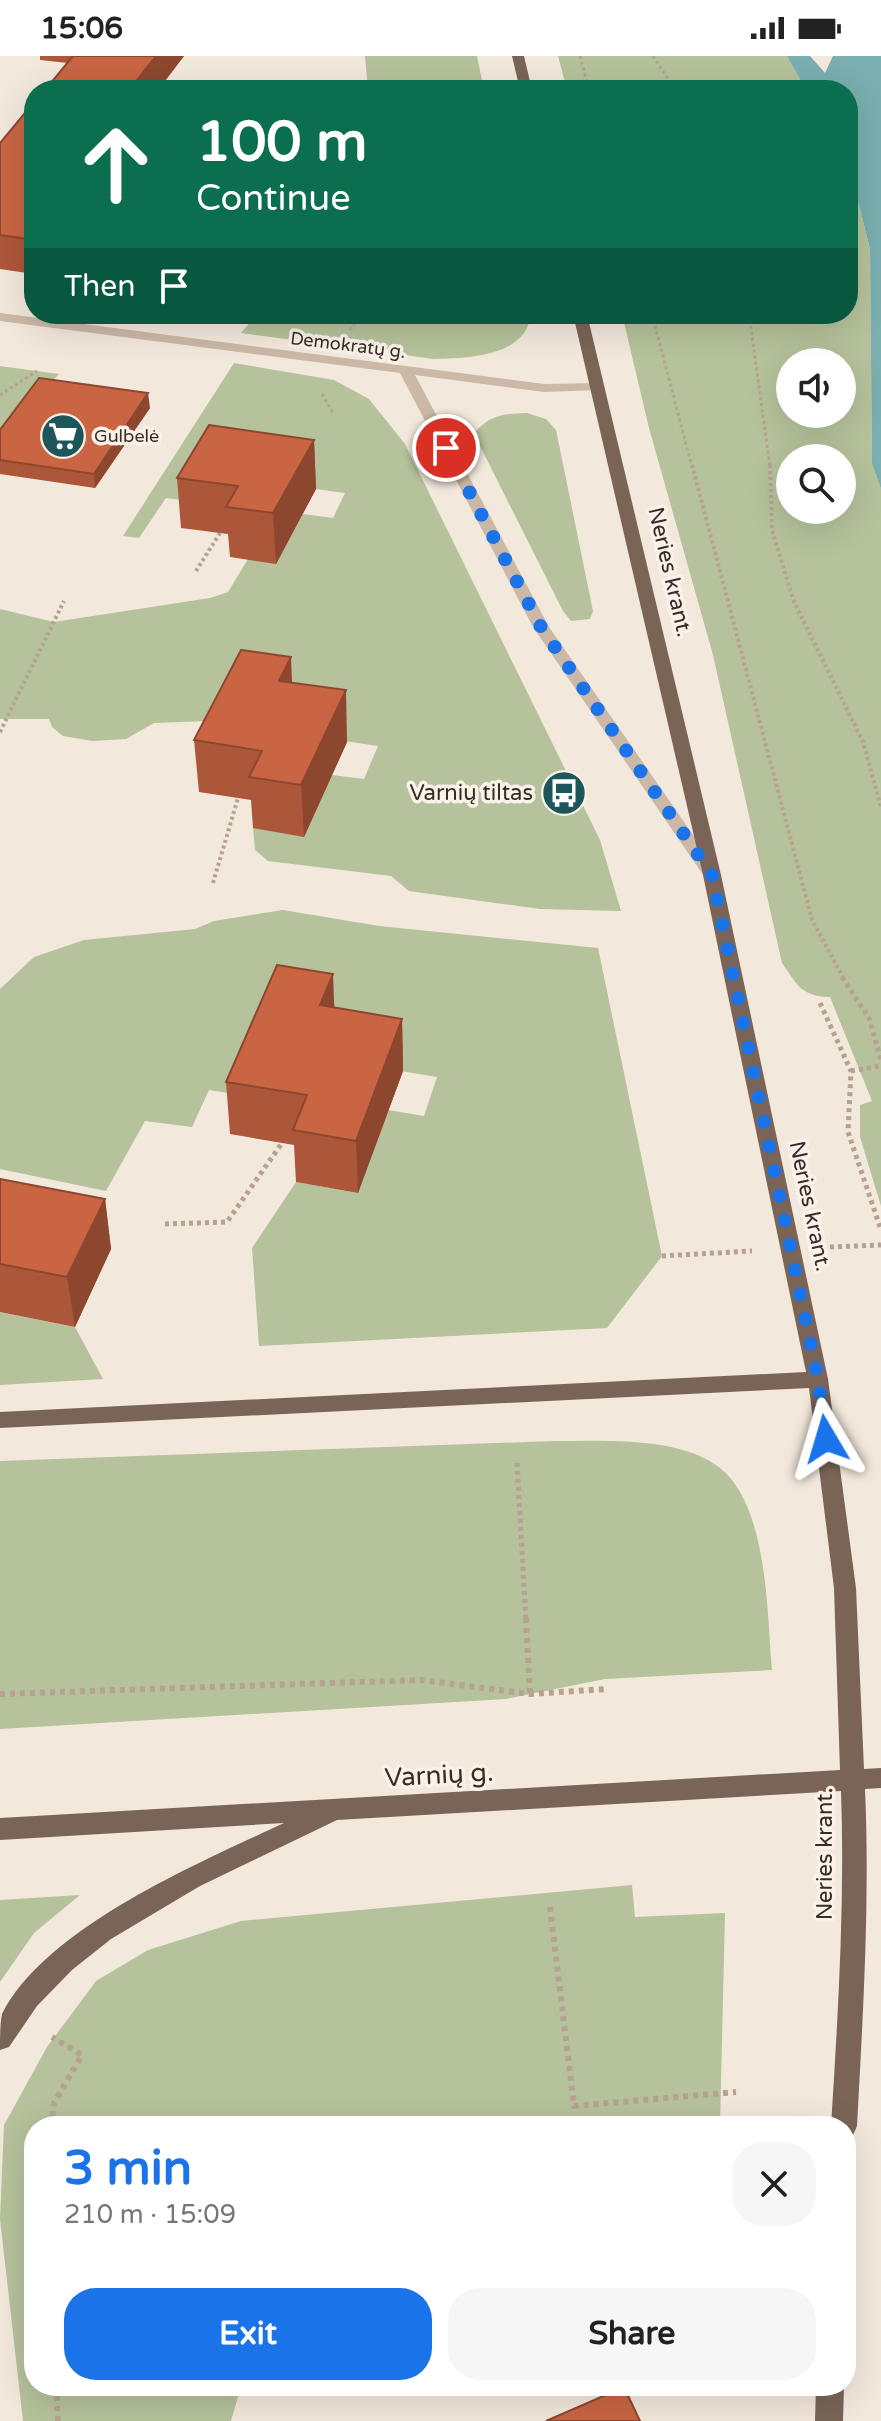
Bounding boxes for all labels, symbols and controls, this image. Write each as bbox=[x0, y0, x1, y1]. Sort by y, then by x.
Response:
text: 15:06 bbox=[40, 10, 123, 47]
text: 100 m bbox=[196, 109, 367, 176]
icon: ahead bbox=[64, 112, 168, 216]
text: Continue bbox=[196, 177, 351, 220]
icon: arrive bbox=[152, 264, 196, 308]
text: Then bbox=[64, 268, 136, 305]
street label: Demokratų g. bbox=[289, 327, 407, 363]
map controls bbox=[776, 348, 856, 524]
button: sound bbox=[776, 348, 856, 428]
supermarket icon: Gulbelė bbox=[39, 412, 87, 460]
pin bbox=[412, 414, 480, 482]
place label: Gulbelė bbox=[94, 425, 159, 447]
icon: arrive bbox=[424, 426, 468, 470]
button: search bbox=[776, 444, 856, 524]
street label: Neries krant. bbox=[642, 505, 698, 639]
bus stop icon: Varnių tiltas bbox=[540, 769, 588, 817]
place label: Varnių tiltas bbox=[409, 780, 533, 806]
street label: Neries krant. bbox=[784, 1138, 836, 1274]
position arrow bbox=[784, 1397, 868, 1481]
street label: Varnių g. bbox=[384, 1757, 494, 1793]
street label: Neries krant. bbox=[812, 1788, 838, 1920]
text: 3 min bbox=[64, 2140, 192, 2198]
button: close bbox=[732, 2142, 816, 2226]
text: 210 m · 15:09 bbox=[64, 2199, 236, 2230]
button: Exit bbox=[64, 2288, 432, 2380]
button: Share bbox=[448, 2288, 816, 2380]

